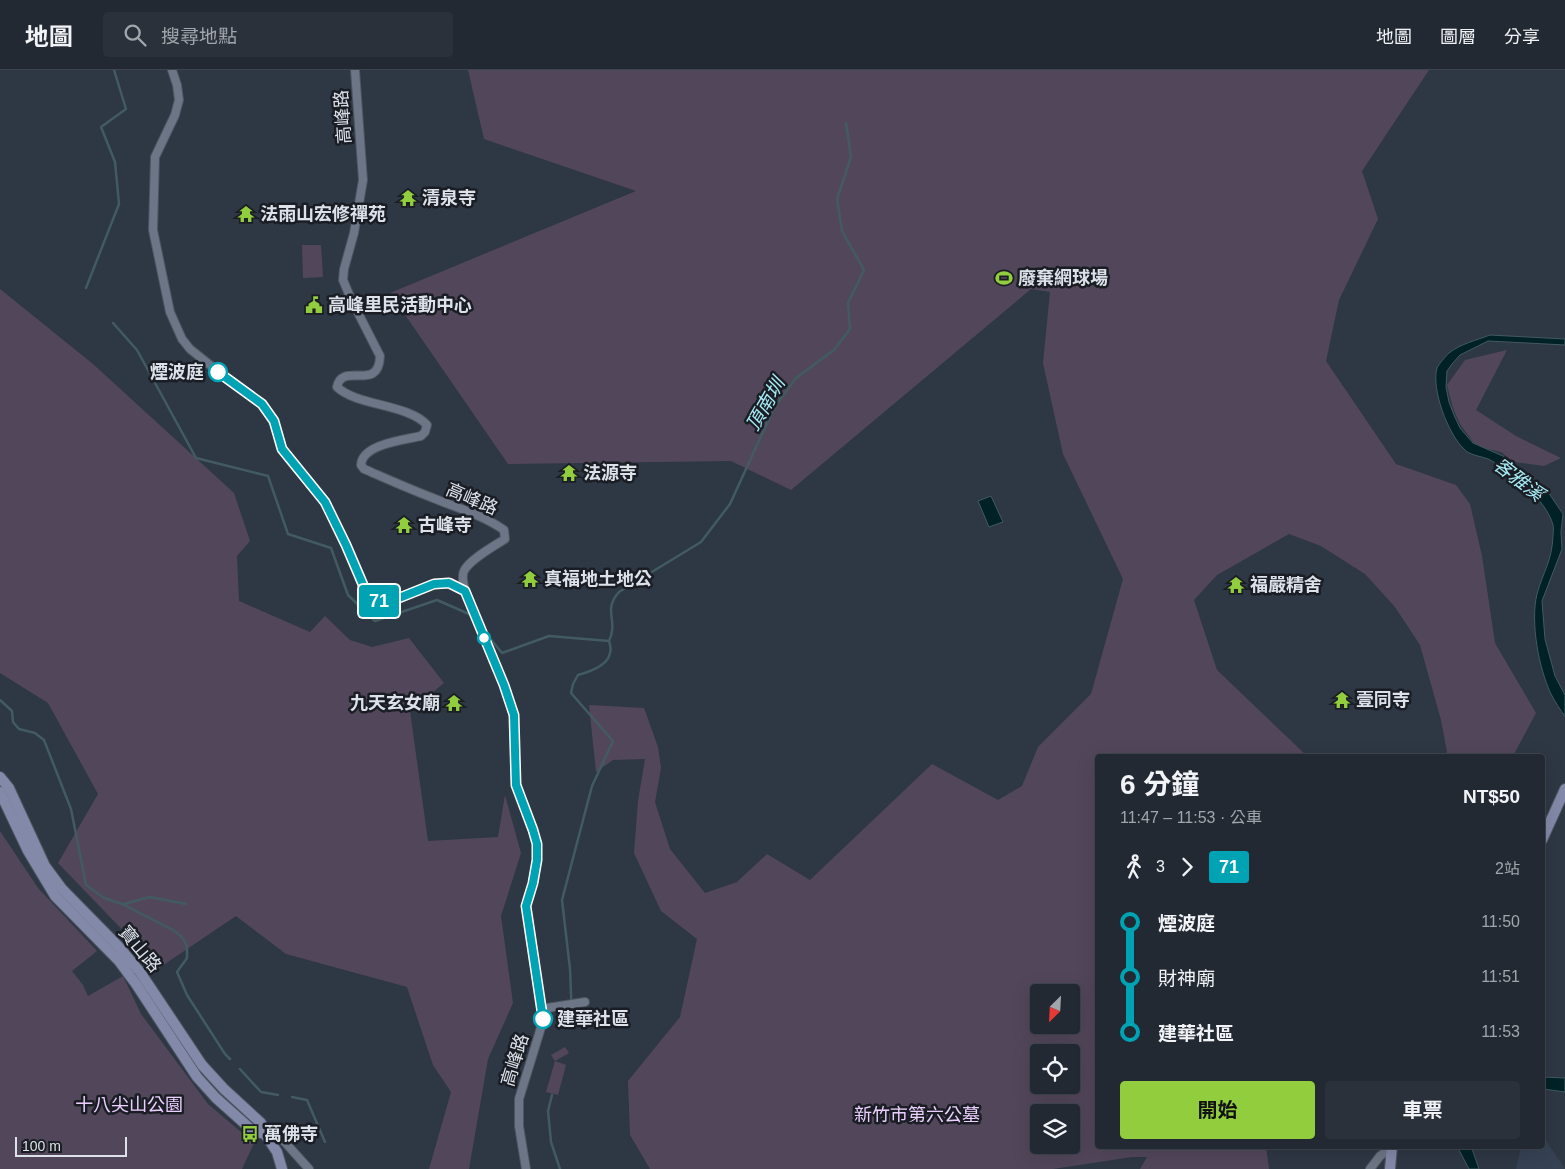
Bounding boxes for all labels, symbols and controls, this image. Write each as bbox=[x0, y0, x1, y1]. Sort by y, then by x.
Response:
search box bbox=[103, 12, 453, 57]
icon: search bbox=[121, 21, 149, 49]
text: 地圖 bbox=[25, 23, 73, 50]
text: 搜尋地點 bbox=[161, 26, 237, 47]
text: 地圖 bbox=[1376, 27, 1412, 47]
text: 圖層 bbox=[1440, 27, 1476, 47]
text: 分享 bbox=[1504, 27, 1540, 47]
street label: 高峰路 bbox=[331, 89, 355, 145]
temple icon: 清泉寺 bbox=[398, 188, 418, 208]
place label: 清泉寺 bbox=[422, 188, 476, 208]
temple icon: 法雨山宏修禪苑 bbox=[236, 204, 256, 224]
place label: 法雨山宏修禪苑 bbox=[260, 204, 386, 224]
sports icon: 廢棄網球場 bbox=[994, 268, 1014, 288]
place label: 廢棄網球場 bbox=[1018, 268, 1108, 288]
public building icon: 高峰里民活動中心 bbox=[304, 295, 324, 315]
place label: 高峰里民活動中心 bbox=[328, 295, 472, 315]
place label: 煙波庭 bbox=[150, 362, 204, 382]
marker: 煙波庭 bbox=[208, 362, 228, 382]
water label: 頂南圳 bbox=[742, 372, 790, 434]
water label: 客雅溪 bbox=[1490, 454, 1550, 507]
temple icon: 法源寺 bbox=[559, 463, 579, 483]
place label: 法源寺 bbox=[583, 463, 637, 483]
street label: 高峰路 bbox=[443, 479, 501, 519]
temple icon: 古峰寺 bbox=[394, 515, 414, 535]
place label: 古峰寺 bbox=[418, 515, 472, 535]
temple icon: 真福地土地公 bbox=[520, 569, 540, 589]
place label: 真福地土地公 bbox=[544, 569, 652, 589]
temple icon: 福嚴精舍 bbox=[1226, 575, 1246, 595]
place label: 福嚴精舍 bbox=[1250, 575, 1322, 595]
line badge: 71 bbox=[356, 585, 402, 617]
text: 71 bbox=[369, 591, 389, 611]
unlabelled marker bbox=[477, 631, 491, 645]
temple icon: 壹同寺 bbox=[1332, 690, 1352, 710]
place label: 壹同寺 bbox=[1356, 690, 1410, 710]
place label: 九天玄女廟 bbox=[350, 693, 440, 713]
temple icon: 九天玄女廟 bbox=[444, 693, 464, 713]
text: 6 分鐘 bbox=[1120, 769, 1199, 800]
text: NT$50 bbox=[1463, 786, 1520, 807]
text: 11:47 – 11:53 · 公車 bbox=[1120, 809, 1262, 826]
icon: walk bbox=[1120, 853, 1148, 881]
icon: forward bbox=[1173, 853, 1201, 881]
text: 71 bbox=[1219, 857, 1239, 877]
text: 3 bbox=[1156, 858, 1165, 875]
text: 2站 bbox=[1495, 860, 1520, 877]
text: 煙波庭 bbox=[1158, 913, 1215, 934]
text: 11:50 bbox=[1481, 913, 1520, 930]
street label: 寶山路 bbox=[115, 922, 165, 976]
text: 財神廟 bbox=[1158, 968, 1215, 989]
text: 11:51 bbox=[1481, 968, 1520, 985]
north arrow bbox=[1030, 984, 1080, 1034]
map controls bbox=[1030, 984, 1080, 1154]
marker: 建華社區 bbox=[533, 1009, 553, 1029]
place label: 建華社區 bbox=[557, 1009, 629, 1029]
text: 建華社區 bbox=[1158, 1023, 1234, 1044]
text: 11:53 bbox=[1481, 1023, 1520, 1040]
street label: 高峰路 bbox=[498, 1031, 532, 1089]
button: locate bbox=[1030, 1044, 1080, 1094]
button: 開始 bbox=[1120, 1081, 1315, 1139]
button: 車票 bbox=[1325, 1081, 1520, 1139]
park label: 十八尖山公園 bbox=[75, 1095, 183, 1115]
button: layers bbox=[1030, 1104, 1080, 1154]
park label: 新竹市第六公墓 bbox=[854, 1105, 980, 1125]
bus stop icon: 萬佛寺 bbox=[240, 1124, 260, 1144]
place label: 萬佛寺 bbox=[264, 1124, 318, 1144]
scale bar bbox=[15, 1134, 128, 1157]
text: 100 m bbox=[22, 1138, 61, 1154]

